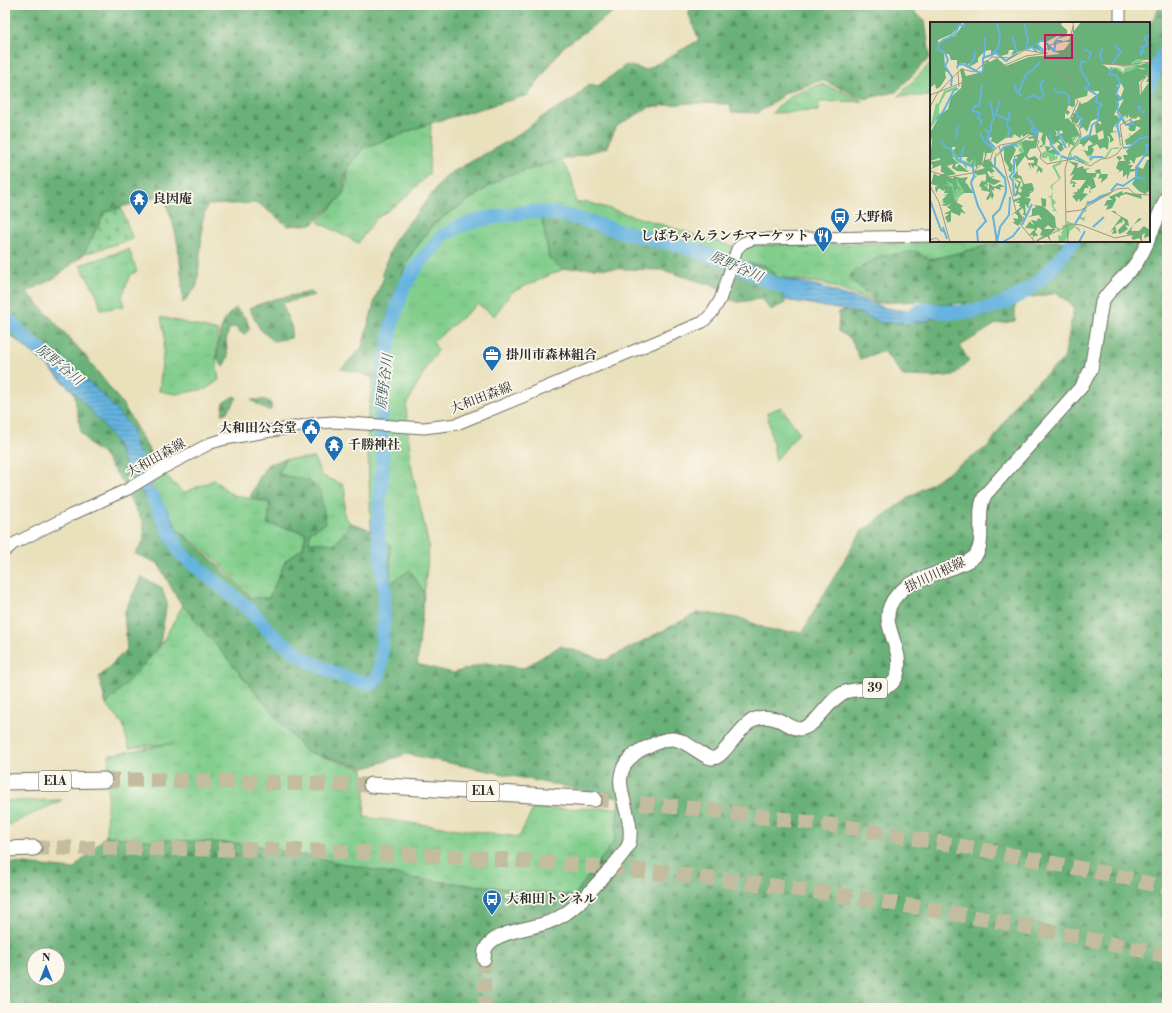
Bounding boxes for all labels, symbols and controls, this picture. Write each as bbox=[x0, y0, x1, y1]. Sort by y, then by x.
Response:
inset map bbox=[930, 22, 1150, 242]
temple icon: 良因庵 bbox=[128, 188, 150, 216]
place label: 良因庵 bbox=[153, 191, 192, 207]
bus stop icon: 大野橋 bbox=[829, 206, 851, 234]
place label: 大野橋 bbox=[854, 209, 893, 225]
restaurant icon: しばちゃんランチマーケット bbox=[812, 225, 834, 253]
place label: しばちゃんランチマーケット bbox=[641, 228, 809, 244]
water label: 原野谷川 bbox=[707, 247, 767, 287]
water label: 原野谷川 bbox=[32, 340, 88, 391]
office icon: 掛川市森林組合 bbox=[481, 344, 503, 372]
place label: 掛川市森林組合 bbox=[506, 347, 597, 363]
water label: 原野谷川 bbox=[373, 351, 398, 411]
street label: 大和田森線 bbox=[448, 379, 514, 417]
public building icon: 大和田公会堂 bbox=[300, 417, 322, 445]
place label: 大和田公会堂 bbox=[219, 420, 297, 436]
temple icon: 千勝神社 bbox=[323, 434, 345, 462]
street label: 大和田森線 bbox=[124, 435, 188, 481]
place label: 千勝神社 bbox=[348, 437, 400, 453]
street label: 掛川川根線 bbox=[902, 554, 968, 596]
road number: 39 bbox=[863, 678, 887, 698]
road number: E1A bbox=[39, 771, 71, 791]
road number: E1A bbox=[467, 781, 499, 801]
bus stop icon: 大和田トンネル bbox=[481, 888, 503, 916]
place label: 大和田トンネル bbox=[506, 891, 597, 907]
north arrow bbox=[26, 947, 66, 987]
text: N bbox=[42, 951, 51, 965]

